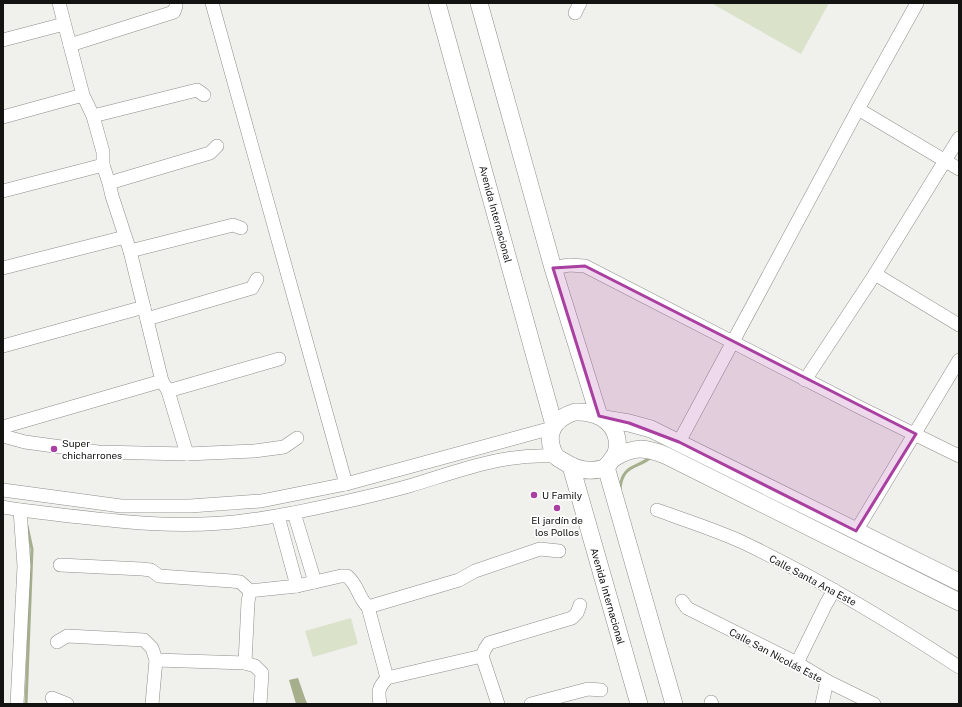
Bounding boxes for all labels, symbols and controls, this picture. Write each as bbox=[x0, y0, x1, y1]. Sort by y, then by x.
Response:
street label: Avenida Internacional bbox=[477, 164, 515, 264]
place label: Super chicharrones bbox=[62, 437, 122, 461]
marker: Super chicharrones bbox=[49, 444, 59, 454]
place label: U Family bbox=[542, 489, 583, 501]
marker: U Family bbox=[529, 490, 539, 500]
marker: El jardín de los Pollos bbox=[552, 503, 562, 513]
place label: El jardín de los Pollos bbox=[531, 514, 583, 538]
street label: Avenida Internacional bbox=[588, 546, 628, 646]
street label: Calle Santa Ana Este bbox=[767, 552, 859, 608]
street label: Calle San Nicolás Este bbox=[727, 625, 825, 685]

